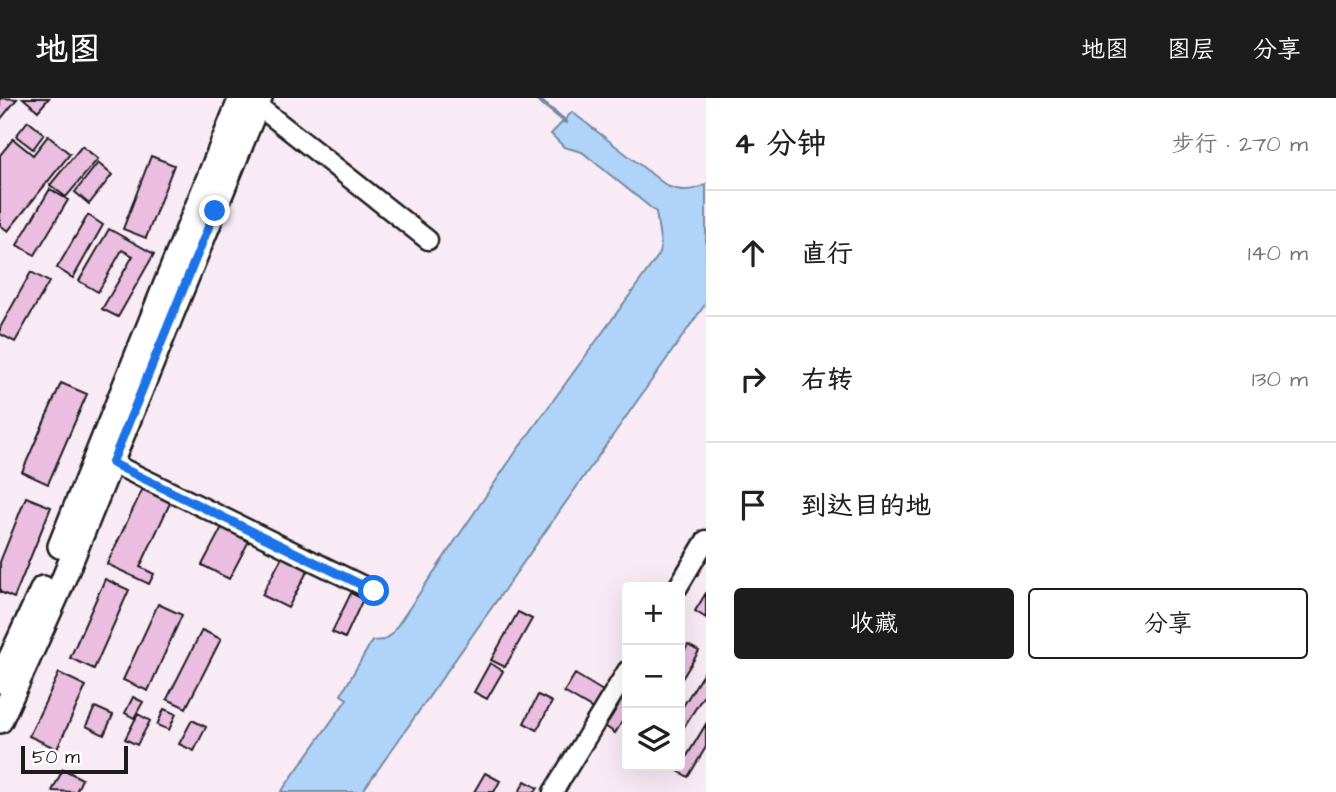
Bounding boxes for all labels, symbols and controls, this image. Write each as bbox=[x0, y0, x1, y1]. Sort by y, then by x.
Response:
text: 地图 bbox=[35, 27, 101, 73]
text: 地图 bbox=[1081, 33, 1129, 67]
text: 图层 bbox=[1167, 33, 1215, 67]
text: 分享 bbox=[1253, 33, 1301, 67]
text: 4 分钟 bbox=[734, 123, 826, 165]
text: 步行 · 270 m bbox=[1171, 128, 1308, 160]
route end bbox=[199, 195, 230, 226]
icon: ahead bbox=[734, 234, 772, 272]
text: 直行 bbox=[801, 236, 853, 272]
text: 140 m bbox=[1248, 237, 1308, 269]
icon: right bbox=[734, 360, 772, 398]
text: 右转 bbox=[801, 362, 853, 398]
text: 130 m bbox=[1252, 363, 1308, 395]
icon: arrive bbox=[734, 486, 772, 524]
text: 到达目的地 bbox=[801, 488, 931, 524]
route start bbox=[358, 575, 389, 606]
map controls bbox=[622, 582, 685, 771]
button: + bbox=[622, 582, 685, 645]
button: 收藏 bbox=[734, 588, 1014, 659]
button: 分享 bbox=[1028, 588, 1308, 659]
button: − bbox=[622, 645, 685, 708]
button: layers bbox=[622, 708, 685, 771]
scale bar bbox=[21, 743, 128, 775]
text: 50 m bbox=[32, 744, 80, 771]

